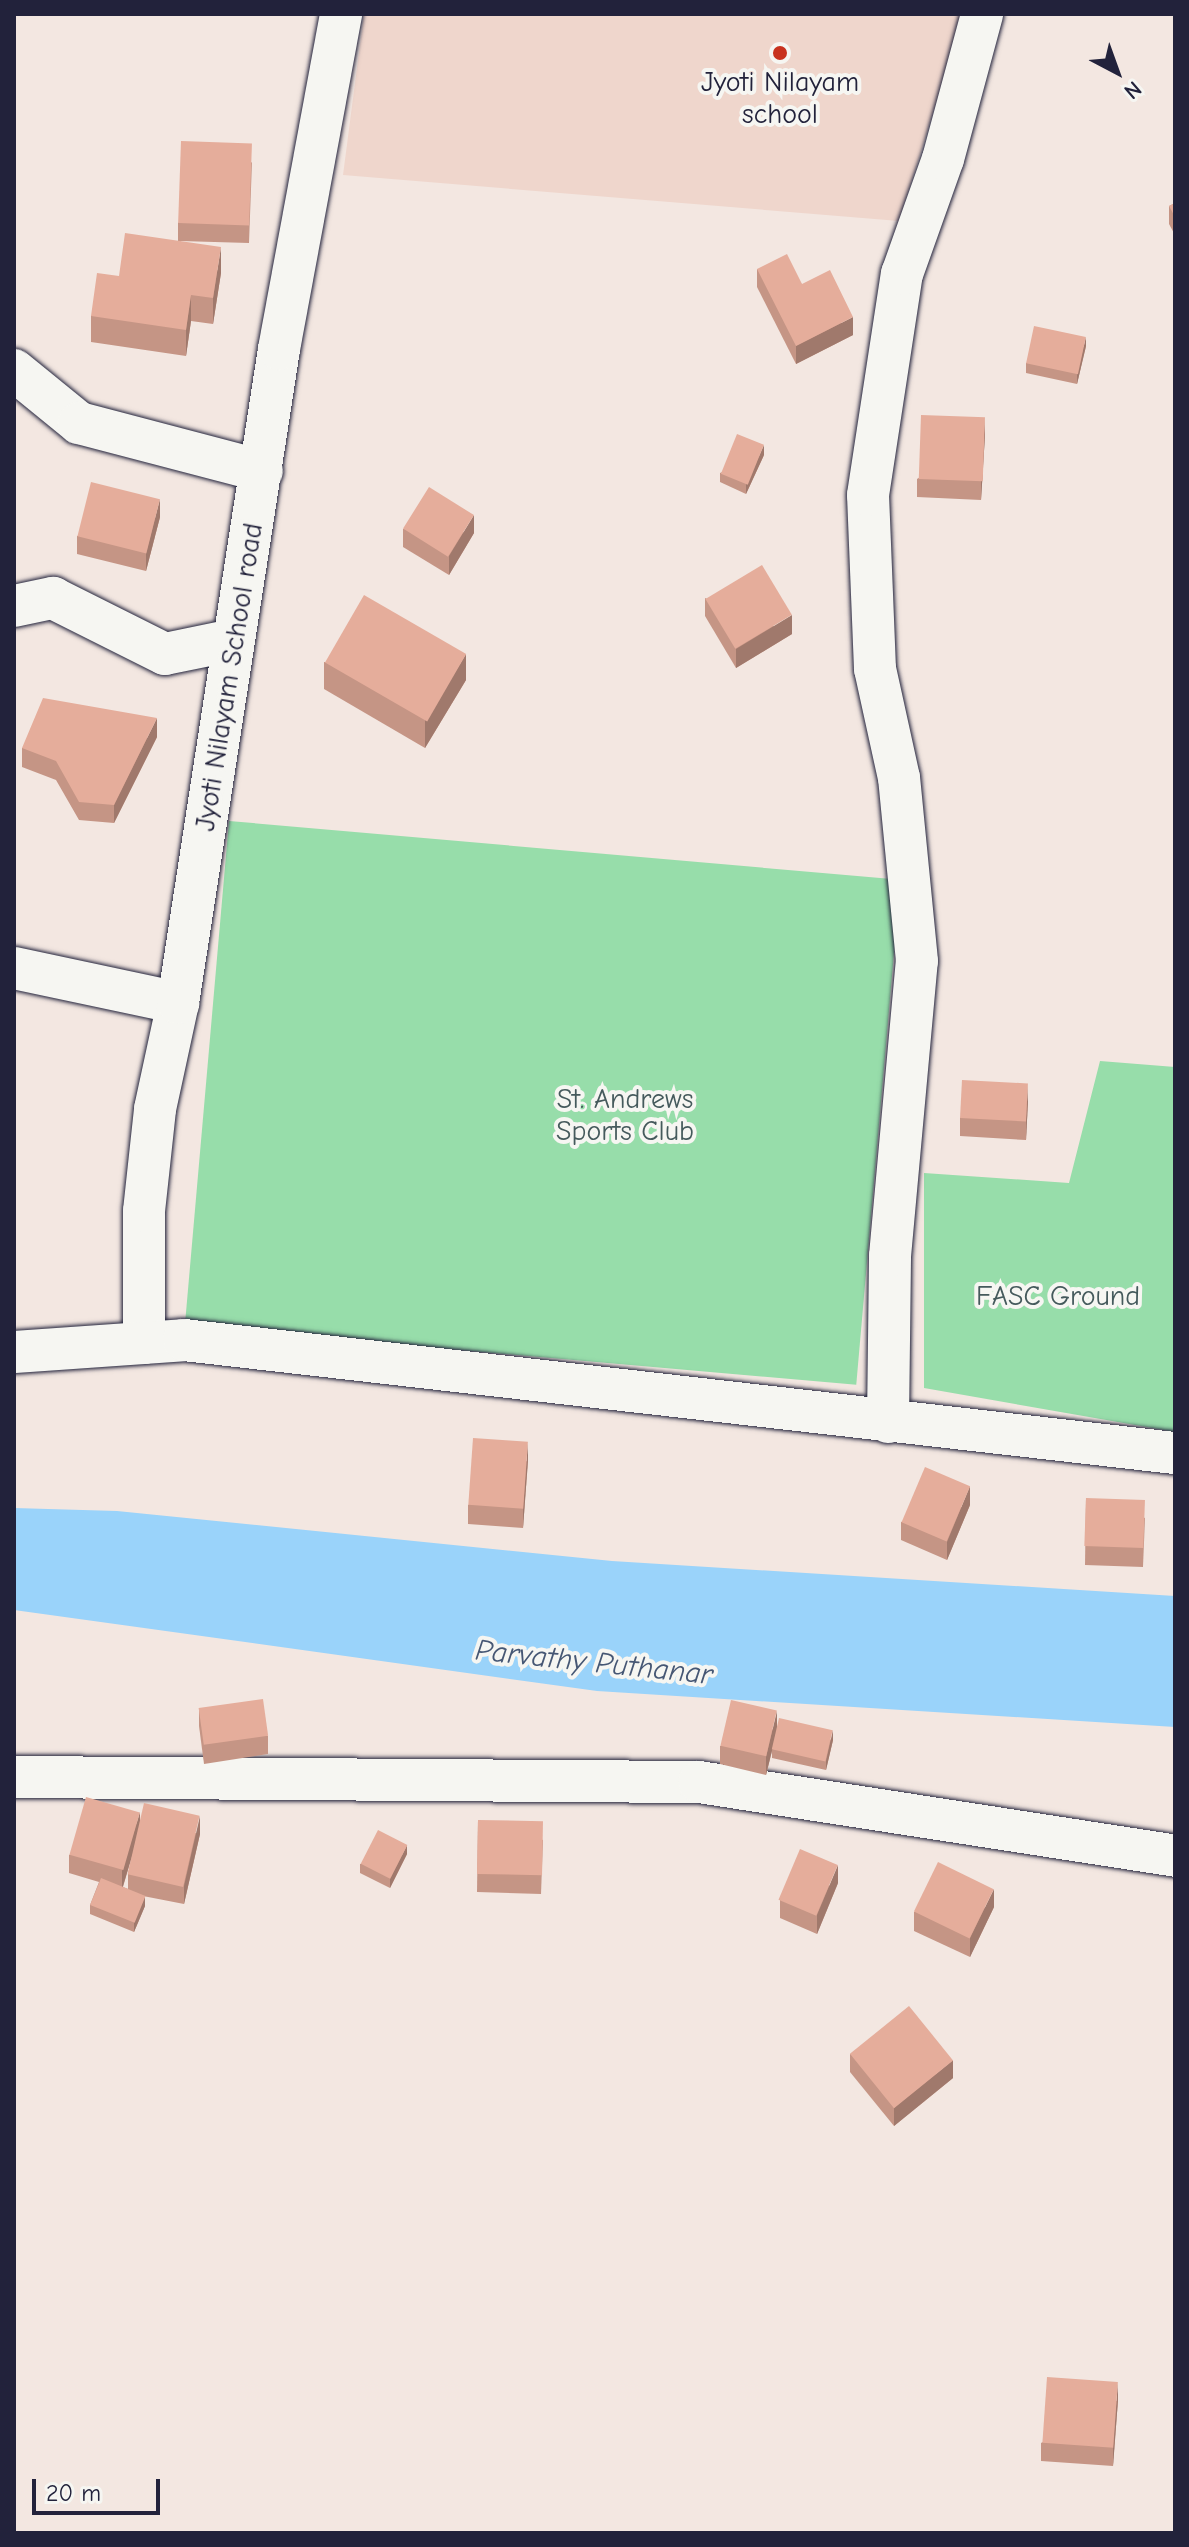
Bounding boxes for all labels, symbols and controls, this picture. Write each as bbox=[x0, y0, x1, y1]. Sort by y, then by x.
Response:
north arrow bbox=[1077, 32, 1157, 112]
marker: Jyoti Nilayam school bbox=[771, 44, 789, 62]
place label: Jyoti Nilayam school bbox=[701, 65, 859, 131]
text: N bbox=[1119, 76, 1147, 105]
street label: Jyoti Nilayam School road bbox=[188, 521, 270, 833]
park label: St. Andrews Sports Club bbox=[556, 1082, 694, 1148]
park label: FASC Ground bbox=[976, 1279, 1140, 1313]
water label: Parvathy Puthanar bbox=[474, 1633, 714, 1693]
scale bar bbox=[36, 2463, 164, 2513]
text: 20 m bbox=[46, 2479, 101, 2507]

